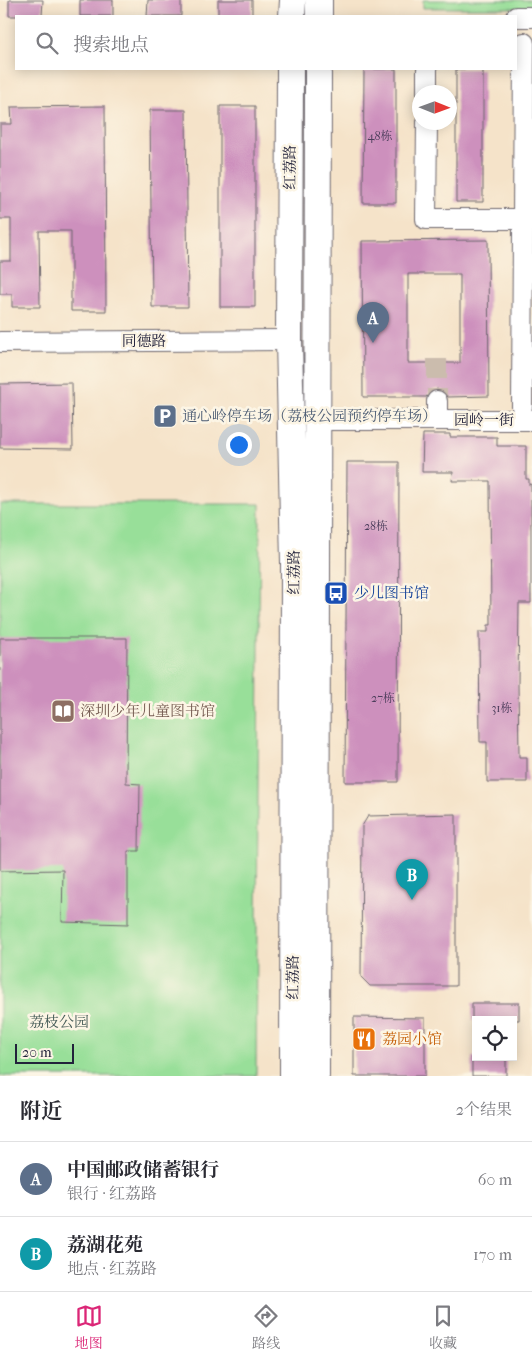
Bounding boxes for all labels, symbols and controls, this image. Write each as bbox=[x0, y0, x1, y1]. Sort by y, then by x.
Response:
search box bbox=[15, 15, 517, 70]
icon: search bbox=[33, 29, 61, 57]
text: 搜索地点 bbox=[73, 34, 149, 56]
north arrow bbox=[412, 85, 457, 130]
house number: 48栋 bbox=[367, 129, 393, 143]
street label: 红荔路 bbox=[281, 144, 299, 190]
pin: A bbox=[357, 302, 389, 343]
street label: 同德路 bbox=[121, 332, 167, 350]
parking icon: 通心岭停车场（荔枝公园预约停车场） bbox=[152, 403, 178, 429]
place label: 通心岭停车场（荔枝公园预约停车场） bbox=[182, 407, 437, 425]
street label: 园岭一街 bbox=[454, 411, 514, 429]
your location bbox=[226, 432, 252, 458]
house number: 28栋 bbox=[364, 519, 388, 533]
street label: 红荔路 bbox=[285, 549, 303, 595]
bus stop icon: 少儿图书馆 bbox=[323, 580, 349, 606]
place label: 少儿图书馆 bbox=[354, 584, 429, 602]
house number: 27栋 bbox=[371, 691, 395, 705]
library icon: 深圳少年儿童图书馆 bbox=[50, 698, 76, 724]
house number: 31栋 bbox=[491, 701, 513, 715]
place label: 深圳少年儿童图书馆 bbox=[80, 702, 215, 720]
pin: B bbox=[396, 859, 428, 900]
street label: 红荔路 bbox=[284, 954, 302, 1000]
park label: 荔枝公园 bbox=[29, 1013, 89, 1031]
map controls bbox=[472, 1016, 517, 1061]
button: locate bbox=[472, 1016, 517, 1061]
restaurant icon: 荔园小馆 bbox=[351, 1026, 377, 1052]
place label: 荔园小馆 bbox=[382, 1030, 442, 1048]
scale bar bbox=[15, 1041, 74, 1064]
text: 20 m bbox=[22, 1044, 52, 1061]
text: 附近 bbox=[20, 1099, 62, 1123]
text: 2个结果 bbox=[456, 1100, 512, 1119]
text: 中国邮政储蓄银行 bbox=[67, 1159, 219, 1181]
text: A bbox=[31, 1170, 41, 1189]
text: 60 m bbox=[478, 1170, 512, 1189]
text: 银行 · 红荔路 bbox=[67, 1184, 157, 1203]
text: 荔湖花苑 bbox=[67, 1234, 143, 1256]
text: B bbox=[31, 1245, 41, 1264]
text: 170 m bbox=[473, 1245, 512, 1264]
text: 地点 · 红荔路 bbox=[67, 1259, 157, 1278]
tab: 地图 bbox=[75, 1302, 103, 1352]
tab: 路线 bbox=[252, 1302, 280, 1352]
tab: 收藏 bbox=[429, 1302, 457, 1352]

